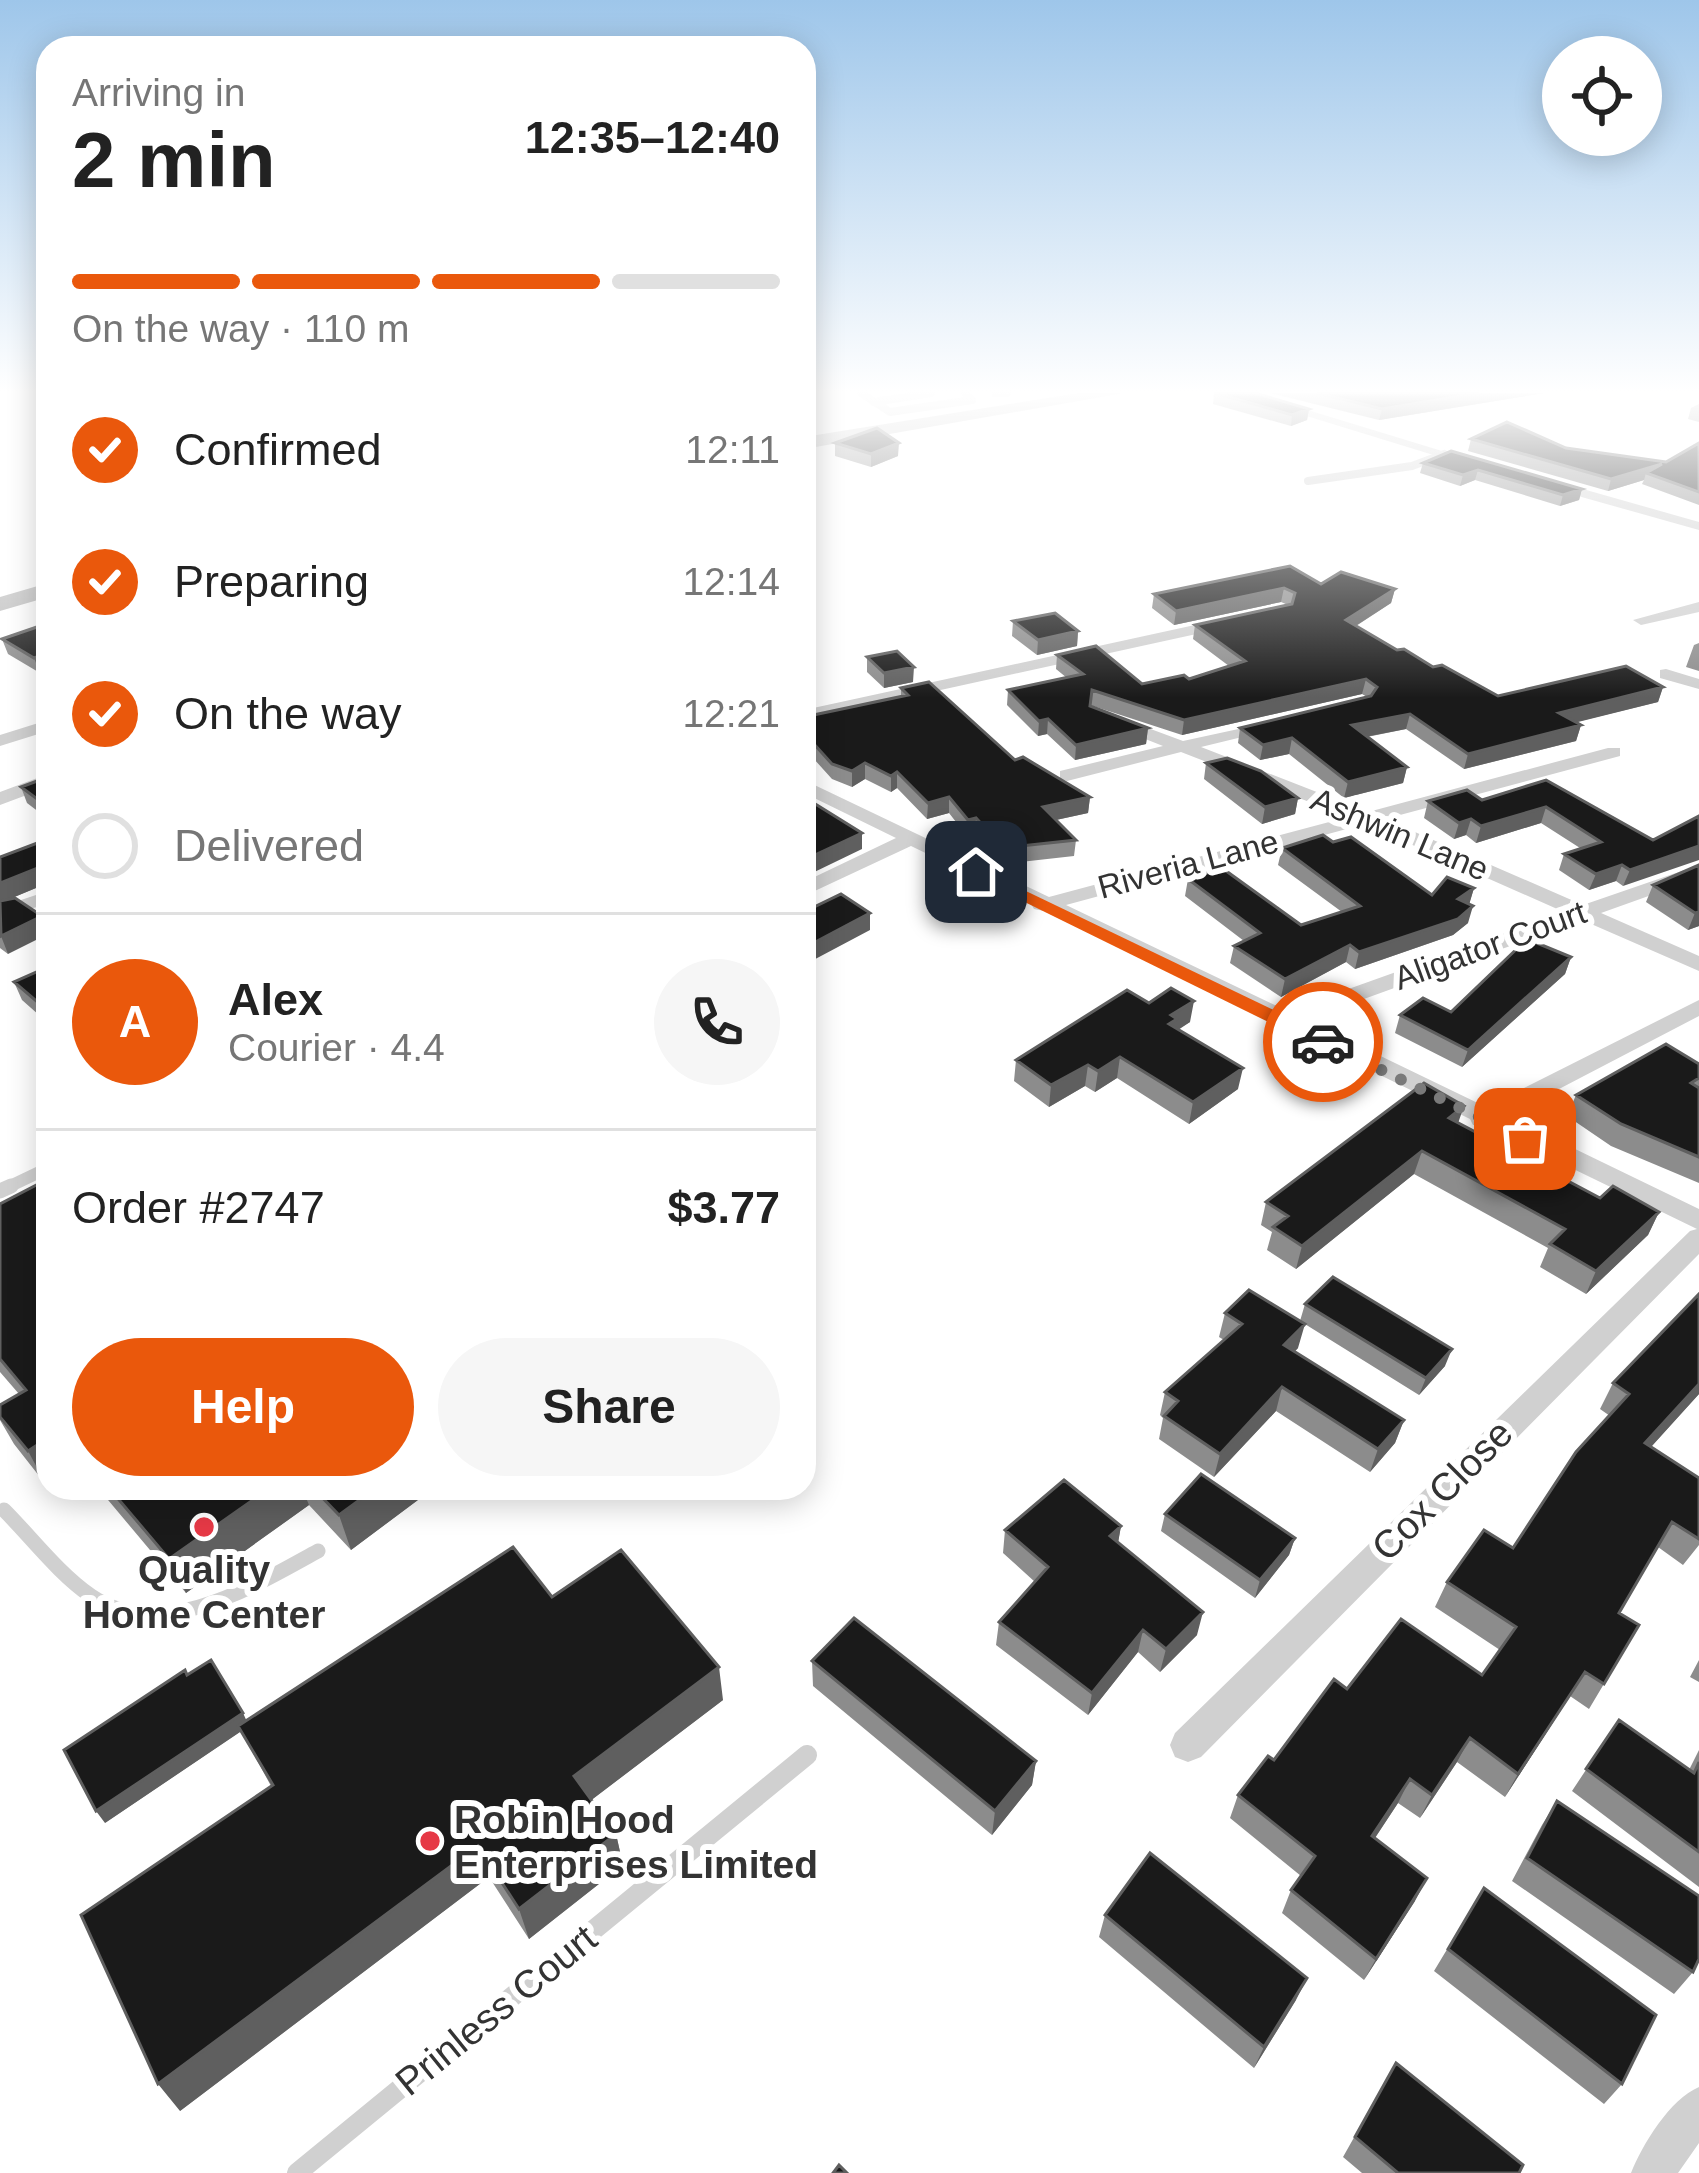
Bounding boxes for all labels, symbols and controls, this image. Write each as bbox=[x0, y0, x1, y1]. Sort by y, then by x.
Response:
map controls bbox=[1542, 36, 1662, 156]
button: locate bbox=[1542, 36, 1662, 156]
text: Arriving in bbox=[72, 71, 245, 114]
text: 12:35–12:40 bbox=[525, 112, 780, 163]
text: 2 min bbox=[72, 116, 276, 204]
text: On the way · 110 m bbox=[72, 307, 409, 350]
icon: check bbox=[72, 417, 138, 483]
text: Confirmed bbox=[174, 424, 382, 475]
text: 12:11 bbox=[685, 428, 780, 471]
icon: check bbox=[72, 549, 138, 615]
text: Preparing bbox=[174, 556, 369, 607]
text: 12:14 bbox=[682, 560, 780, 603]
icon: check bbox=[72, 681, 138, 747]
text: On the way bbox=[174, 688, 402, 739]
text: 12:21 bbox=[682, 692, 780, 735]
street label: Ashwin Lane bbox=[1306, 780, 1494, 888]
text: Delivered bbox=[174, 820, 364, 871]
pin bbox=[925, 821, 1027, 923]
street label: Riveria Lane bbox=[1094, 822, 1282, 906]
icon: home bbox=[943, 839, 1009, 905]
street label: Aligator Court bbox=[1389, 893, 1591, 997]
button: phone bbox=[654, 959, 780, 1085]
text: Alex bbox=[228, 974, 323, 1025]
courier bbox=[1263, 982, 1383, 1102]
text: A bbox=[119, 996, 151, 1047]
icon: car bbox=[1290, 1009, 1356, 1075]
text: Courier · 4.4 bbox=[228, 1026, 445, 1069]
pin bbox=[1474, 1088, 1576, 1190]
icon: bag bbox=[1492, 1106, 1558, 1172]
text: Order #2747 bbox=[72, 1182, 325, 1233]
text: $3.77 bbox=[667, 1182, 780, 1233]
button: Help bbox=[72, 1338, 414, 1476]
button: Share bbox=[438, 1338, 780, 1476]
street label: Cox Close bbox=[1363, 1411, 1521, 1569]
marker: Quality Home Center bbox=[191, 1514, 217, 1540]
place label: Quality Home Center bbox=[83, 1548, 325, 1636]
place label: Robin Hood Enterprises Limited bbox=[454, 1798, 818, 1886]
marker: Robin Hood Enterprises Limited bbox=[417, 1828, 443, 1854]
street label: Prinless Court bbox=[387, 1916, 605, 2104]

